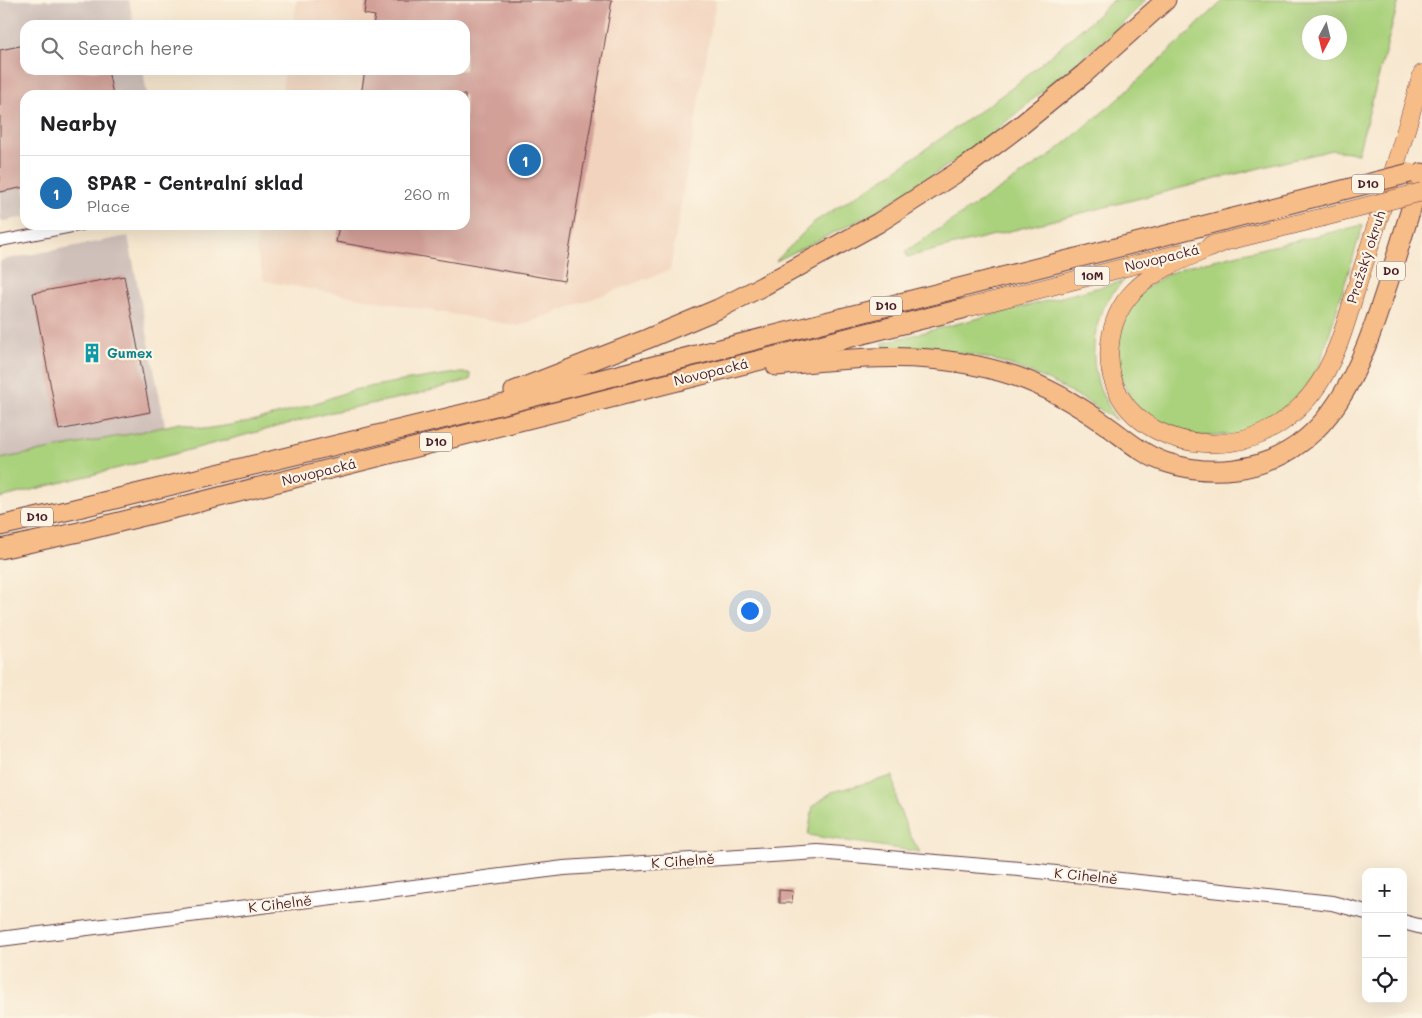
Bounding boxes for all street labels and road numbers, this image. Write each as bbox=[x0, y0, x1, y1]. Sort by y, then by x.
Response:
road number: D10 bbox=[1352, 174, 1384, 193]
street label: Pražský okruh bbox=[1342, 208, 1389, 306]
street label: Novopacká bbox=[1123, 239, 1201, 276]
road number: D0 bbox=[1377, 262, 1405, 280]
road number: 10M bbox=[1074, 266, 1110, 286]
road number: D10 bbox=[870, 296, 902, 316]
street label: Novopacká bbox=[672, 353, 750, 390]
road number: D10 bbox=[420, 432, 452, 452]
street label: Novopacká bbox=[280, 453, 358, 490]
road number: D10 bbox=[21, 508, 53, 526]
street label: K Cihelně bbox=[650, 849, 715, 872]
street label: K Cihelně bbox=[1053, 863, 1119, 888]
street label: K Cihelně bbox=[247, 890, 313, 917]

